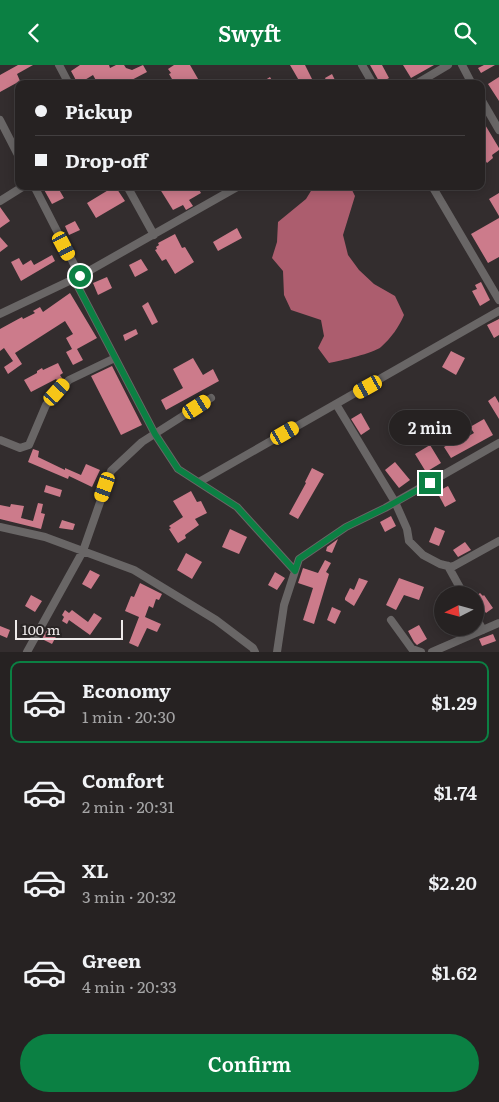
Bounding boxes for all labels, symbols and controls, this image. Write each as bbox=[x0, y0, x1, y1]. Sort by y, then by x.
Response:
text: Swyft bbox=[218, 16, 281, 49]
icon: back bbox=[20, 19, 48, 47]
icon: search bbox=[451, 19, 479, 47]
text: Pickup bbox=[65, 97, 133, 125]
text: Drop-off bbox=[65, 146, 148, 174]
car bbox=[50, 229, 77, 263]
route start bbox=[69, 265, 91, 287]
car bbox=[351, 373, 384, 401]
car bbox=[41, 376, 72, 408]
car bbox=[180, 393, 213, 421]
callout: 2 min bbox=[389, 411, 471, 445]
text: 2 min bbox=[408, 415, 452, 439]
car bbox=[268, 419, 301, 447]
car bbox=[93, 470, 116, 504]
route end bbox=[419, 472, 441, 494]
north arrow bbox=[434, 586, 484, 636]
map controls bbox=[434, 586, 484, 636]
scale bar bbox=[15, 617, 122, 640]
text: 100 m bbox=[22, 619, 60, 639]
text: Economy bbox=[82, 676, 171, 704]
icon: car bbox=[22, 680, 67, 725]
text: $1.29 bbox=[431, 688, 477, 716]
text: 1 min · 20:30 bbox=[82, 704, 175, 728]
text: Comfort bbox=[82, 766, 164, 794]
icon: car bbox=[22, 770, 67, 815]
text: $1.74 bbox=[433, 778, 477, 806]
text: 2 min · 20:31 bbox=[82, 794, 174, 818]
text: XL bbox=[82, 856, 109, 884]
icon: car bbox=[22, 860, 67, 905]
text: $2.20 bbox=[428, 868, 477, 896]
text: 3 min · 20:32 bbox=[82, 884, 176, 908]
text: Green bbox=[82, 946, 141, 974]
icon: car bbox=[22, 950, 67, 995]
text: $1.62 bbox=[431, 958, 477, 986]
text: 4 min · 20:33 bbox=[82, 974, 177, 998]
button: Confirm bbox=[20, 1034, 479, 1092]

